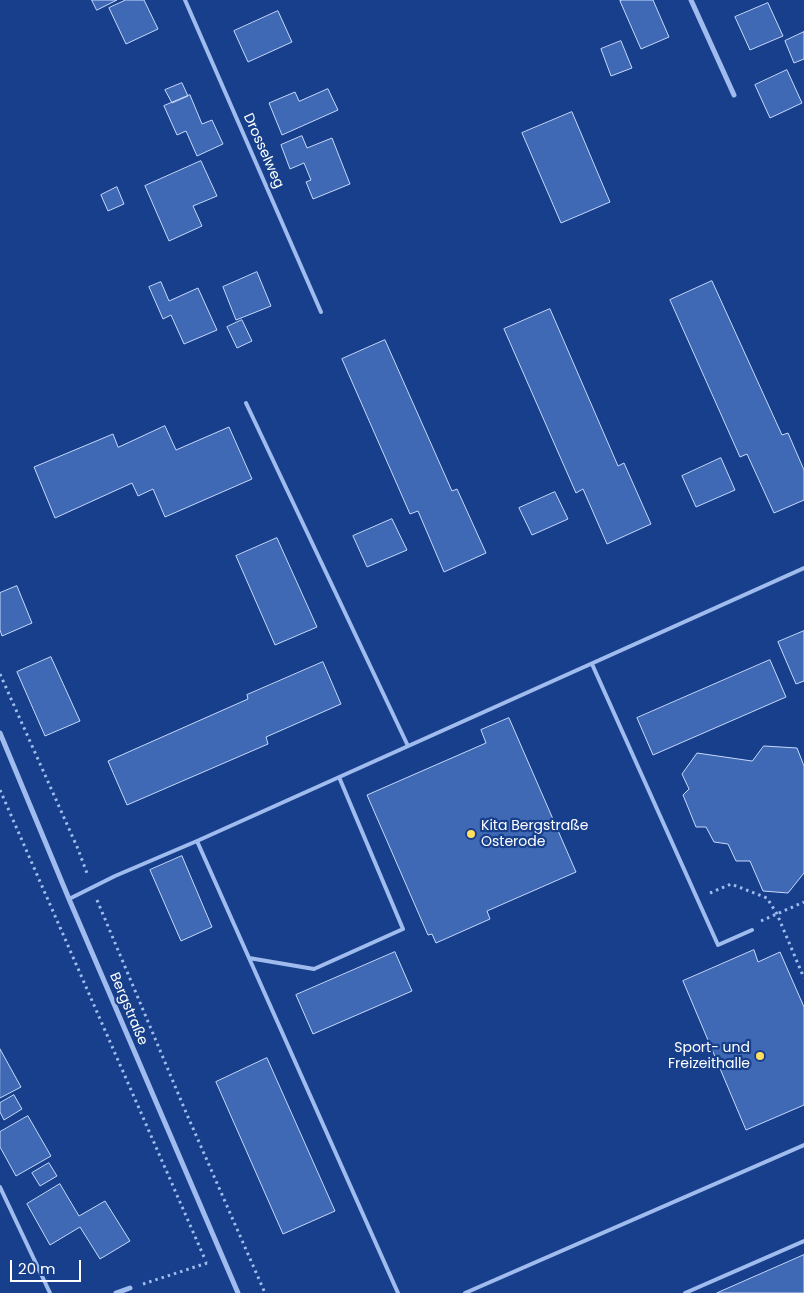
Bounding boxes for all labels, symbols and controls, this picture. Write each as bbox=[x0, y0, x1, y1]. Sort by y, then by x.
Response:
street label: Drosselweg bbox=[239, 111, 287, 191]
place label: Kita Bergstraße Osterode bbox=[481, 818, 588, 850]
marker: Kita Bergstraße Osterode bbox=[465, 828, 477, 840]
street label: Bergstraße bbox=[105, 970, 151, 1048]
place label: Sport- und Freizeithalle bbox=[668, 1040, 750, 1072]
marker: Sport- und Freizeithalle bbox=[754, 1050, 766, 1062]
scale bar bbox=[12, 1250, 84, 1282]
text: 20 m bbox=[18, 1258, 56, 1279]

